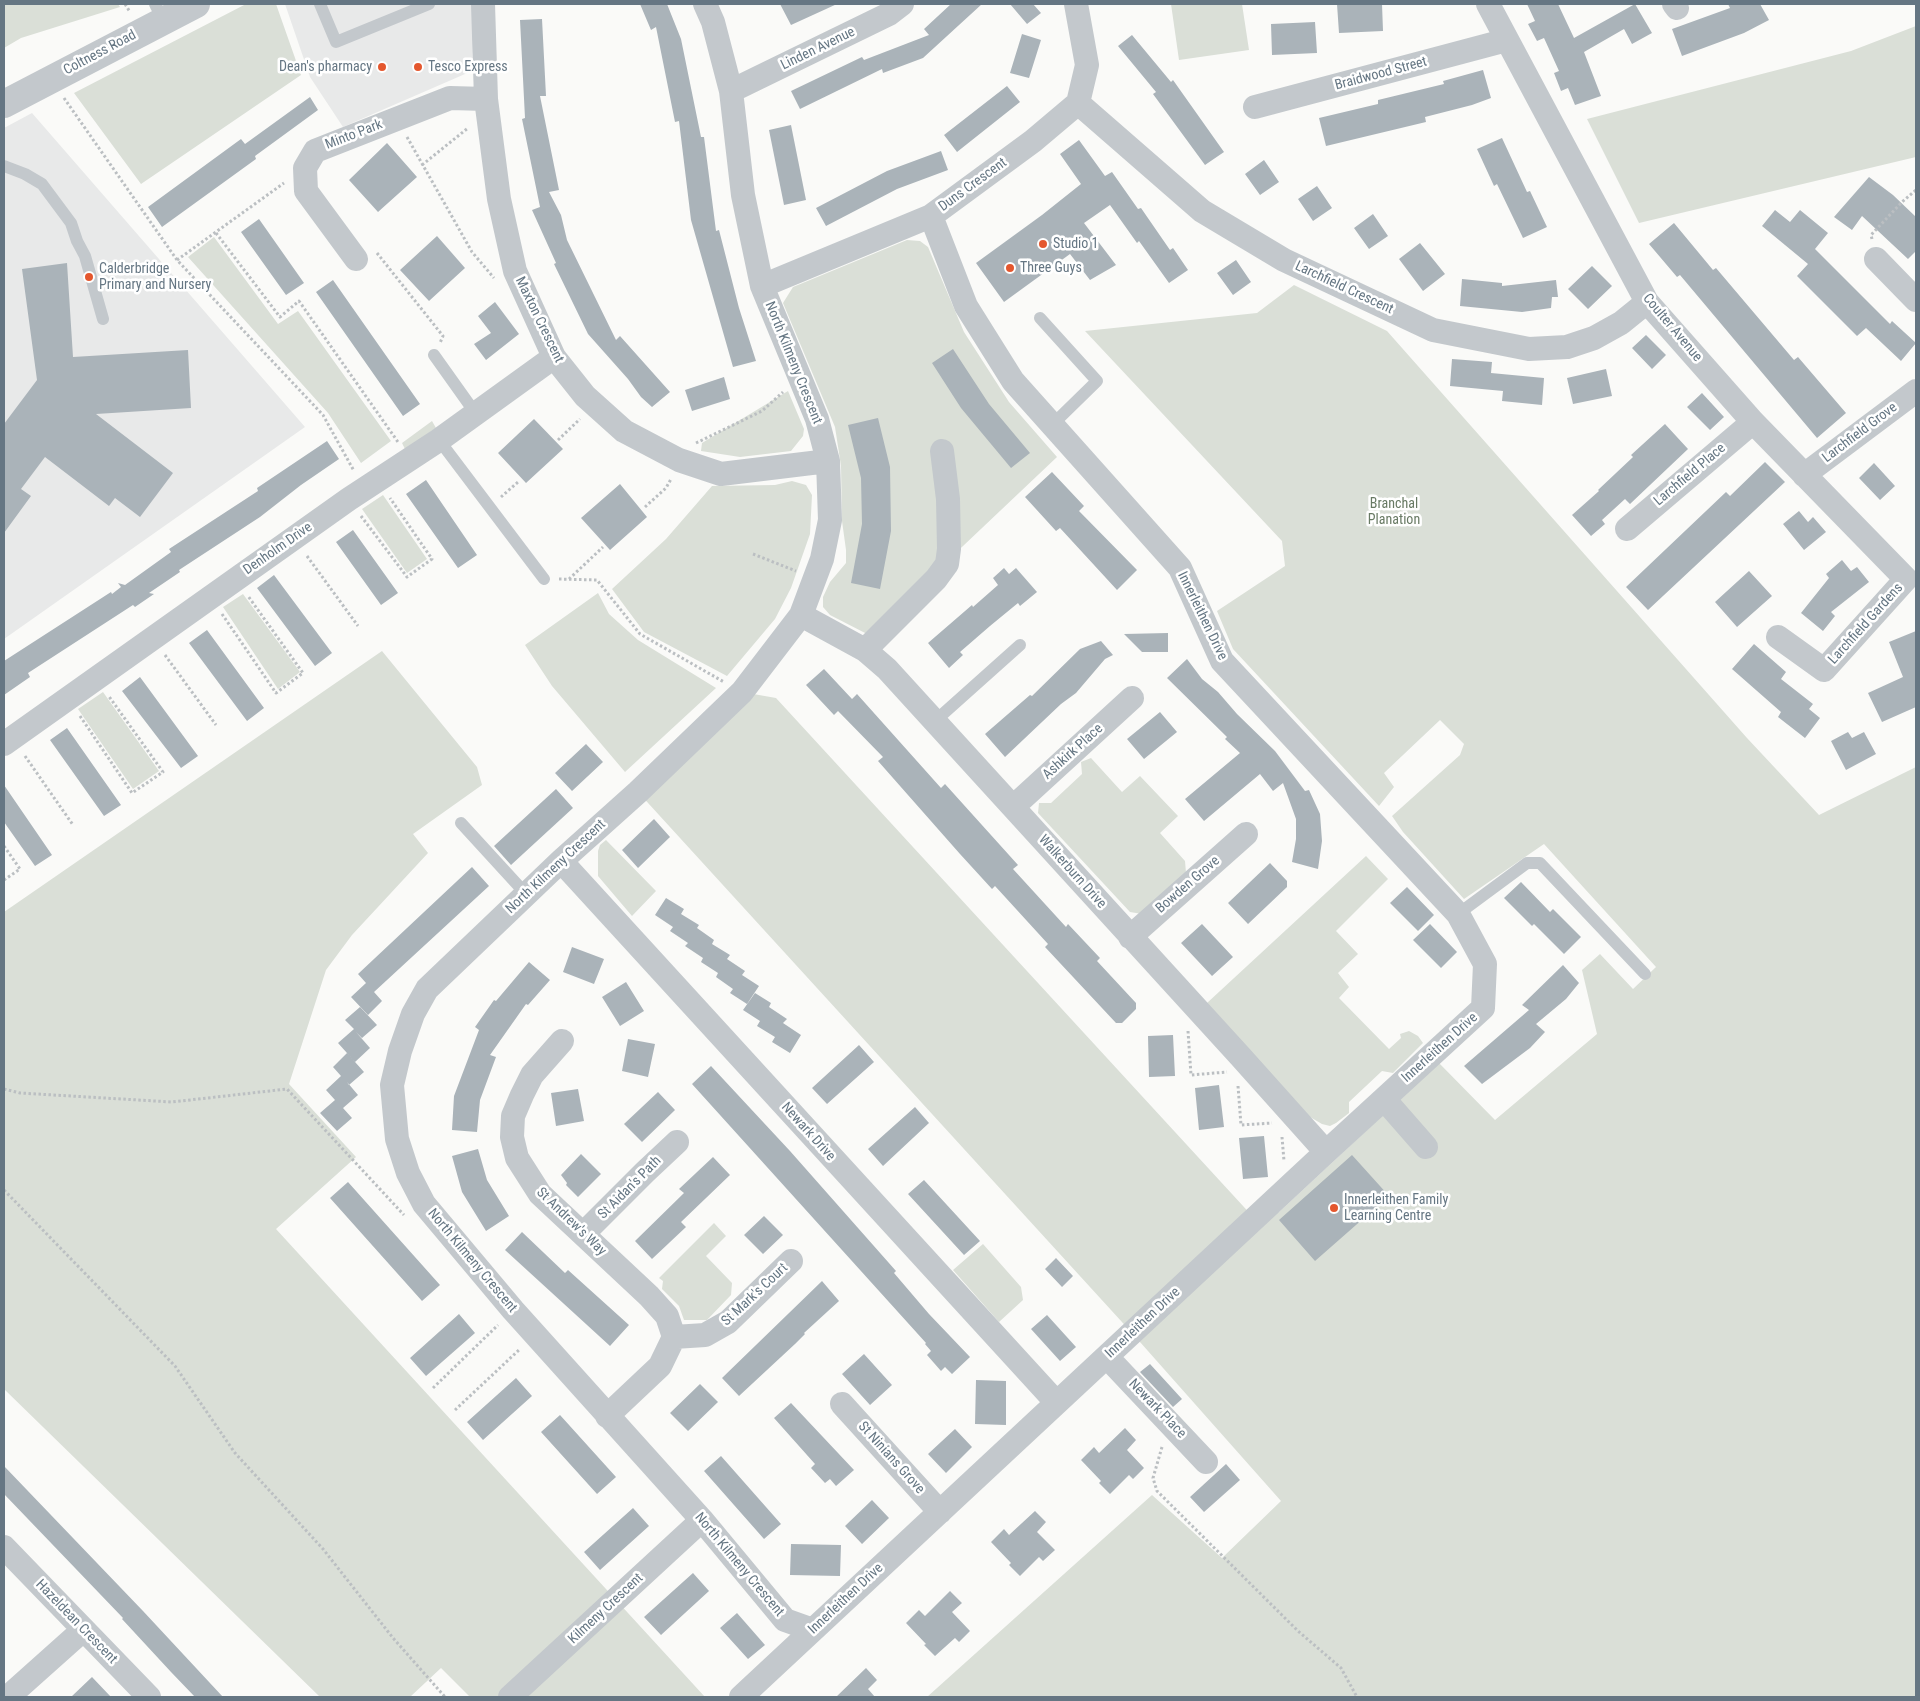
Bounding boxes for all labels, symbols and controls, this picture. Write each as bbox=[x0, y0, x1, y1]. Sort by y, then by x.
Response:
street label: Linden Avenue bbox=[778, 24, 858, 74]
street label: Coltness Road bbox=[61, 27, 139, 79]
street label: Braidwood Street bbox=[1333, 54, 1429, 94]
place label: Dean's pharmacy bbox=[279, 59, 372, 75]
place label: Tesco Express bbox=[428, 59, 508, 75]
marker: Dean's pharmacy bbox=[376, 61, 388, 73]
marker: Tesco Express bbox=[412, 61, 424, 73]
street label: Minto Park bbox=[323, 116, 385, 154]
street label: Duns Crescent bbox=[936, 155, 1010, 215]
place label: Studio 1 bbox=[1053, 236, 1098, 252]
marker: Studio 1 bbox=[1037, 238, 1049, 250]
street label: Larchfield Crescent bbox=[1292, 258, 1396, 318]
place label: Three Guys bbox=[1020, 260, 1082, 276]
place label: Calderbridge Primary and Nursery bbox=[99, 261, 211, 294]
marker: Three Guys bbox=[1004, 262, 1016, 274]
marker: Calderbridge Primary and Nursery bbox=[83, 271, 95, 283]
street label: Maxton Crescent bbox=[511, 274, 567, 366]
street label: Coulter Avenue bbox=[1639, 291, 1705, 365]
street label: North Kilmeny Crescent bbox=[761, 299, 825, 427]
street label: Larchfield Grove bbox=[1819, 399, 1901, 467]
street label: Larchfield Place bbox=[1651, 440, 1729, 510]
park label: Branchal Planation bbox=[1368, 496, 1420, 528]
street label: Denholm Drive bbox=[240, 519, 316, 579]
street label: Innerleithen Drive bbox=[1173, 569, 1231, 663]
street label: Larchfield Gardens bbox=[1825, 580, 1907, 668]
street label: Ashkirk Place bbox=[1039, 721, 1107, 783]
street label: North Kilmeny Crescent bbox=[503, 816, 609, 918]
street label: Walkerburn Drive bbox=[1035, 832, 1109, 912]
street label: Bowden Grove bbox=[1153, 853, 1223, 917]
street label: Innerleithen Drive bbox=[1399, 1010, 1481, 1086]
street label: Newark Drive bbox=[777, 1099, 839, 1165]
street label: St Aidan's Path bbox=[595, 1153, 665, 1223]
street label: St Andrew's Way bbox=[533, 1184, 609, 1260]
place label: Innerleithen Family Learning Centre bbox=[1344, 1192, 1448, 1224]
marker: Innerleithen Family Learning Centre bbox=[1328, 1202, 1340, 1214]
street label: North Kilmeny Crescent bbox=[424, 1206, 520, 1316]
street label: St Mark's Court bbox=[718, 1260, 792, 1330]
street label: Innerleithen Drive bbox=[1102, 1284, 1184, 1362]
street label: Newark Place bbox=[1125, 1376, 1189, 1442]
street label: St Ninians Grove bbox=[854, 1418, 928, 1498]
street label: North Kilmeny Crescent bbox=[691, 1510, 787, 1620]
street label: Innerleithen Drive bbox=[805, 1560, 887, 1638]
street label: Kilmeny Crescent bbox=[565, 1570, 647, 1648]
street label: Hazeldean Crescent bbox=[32, 1576, 120, 1668]

